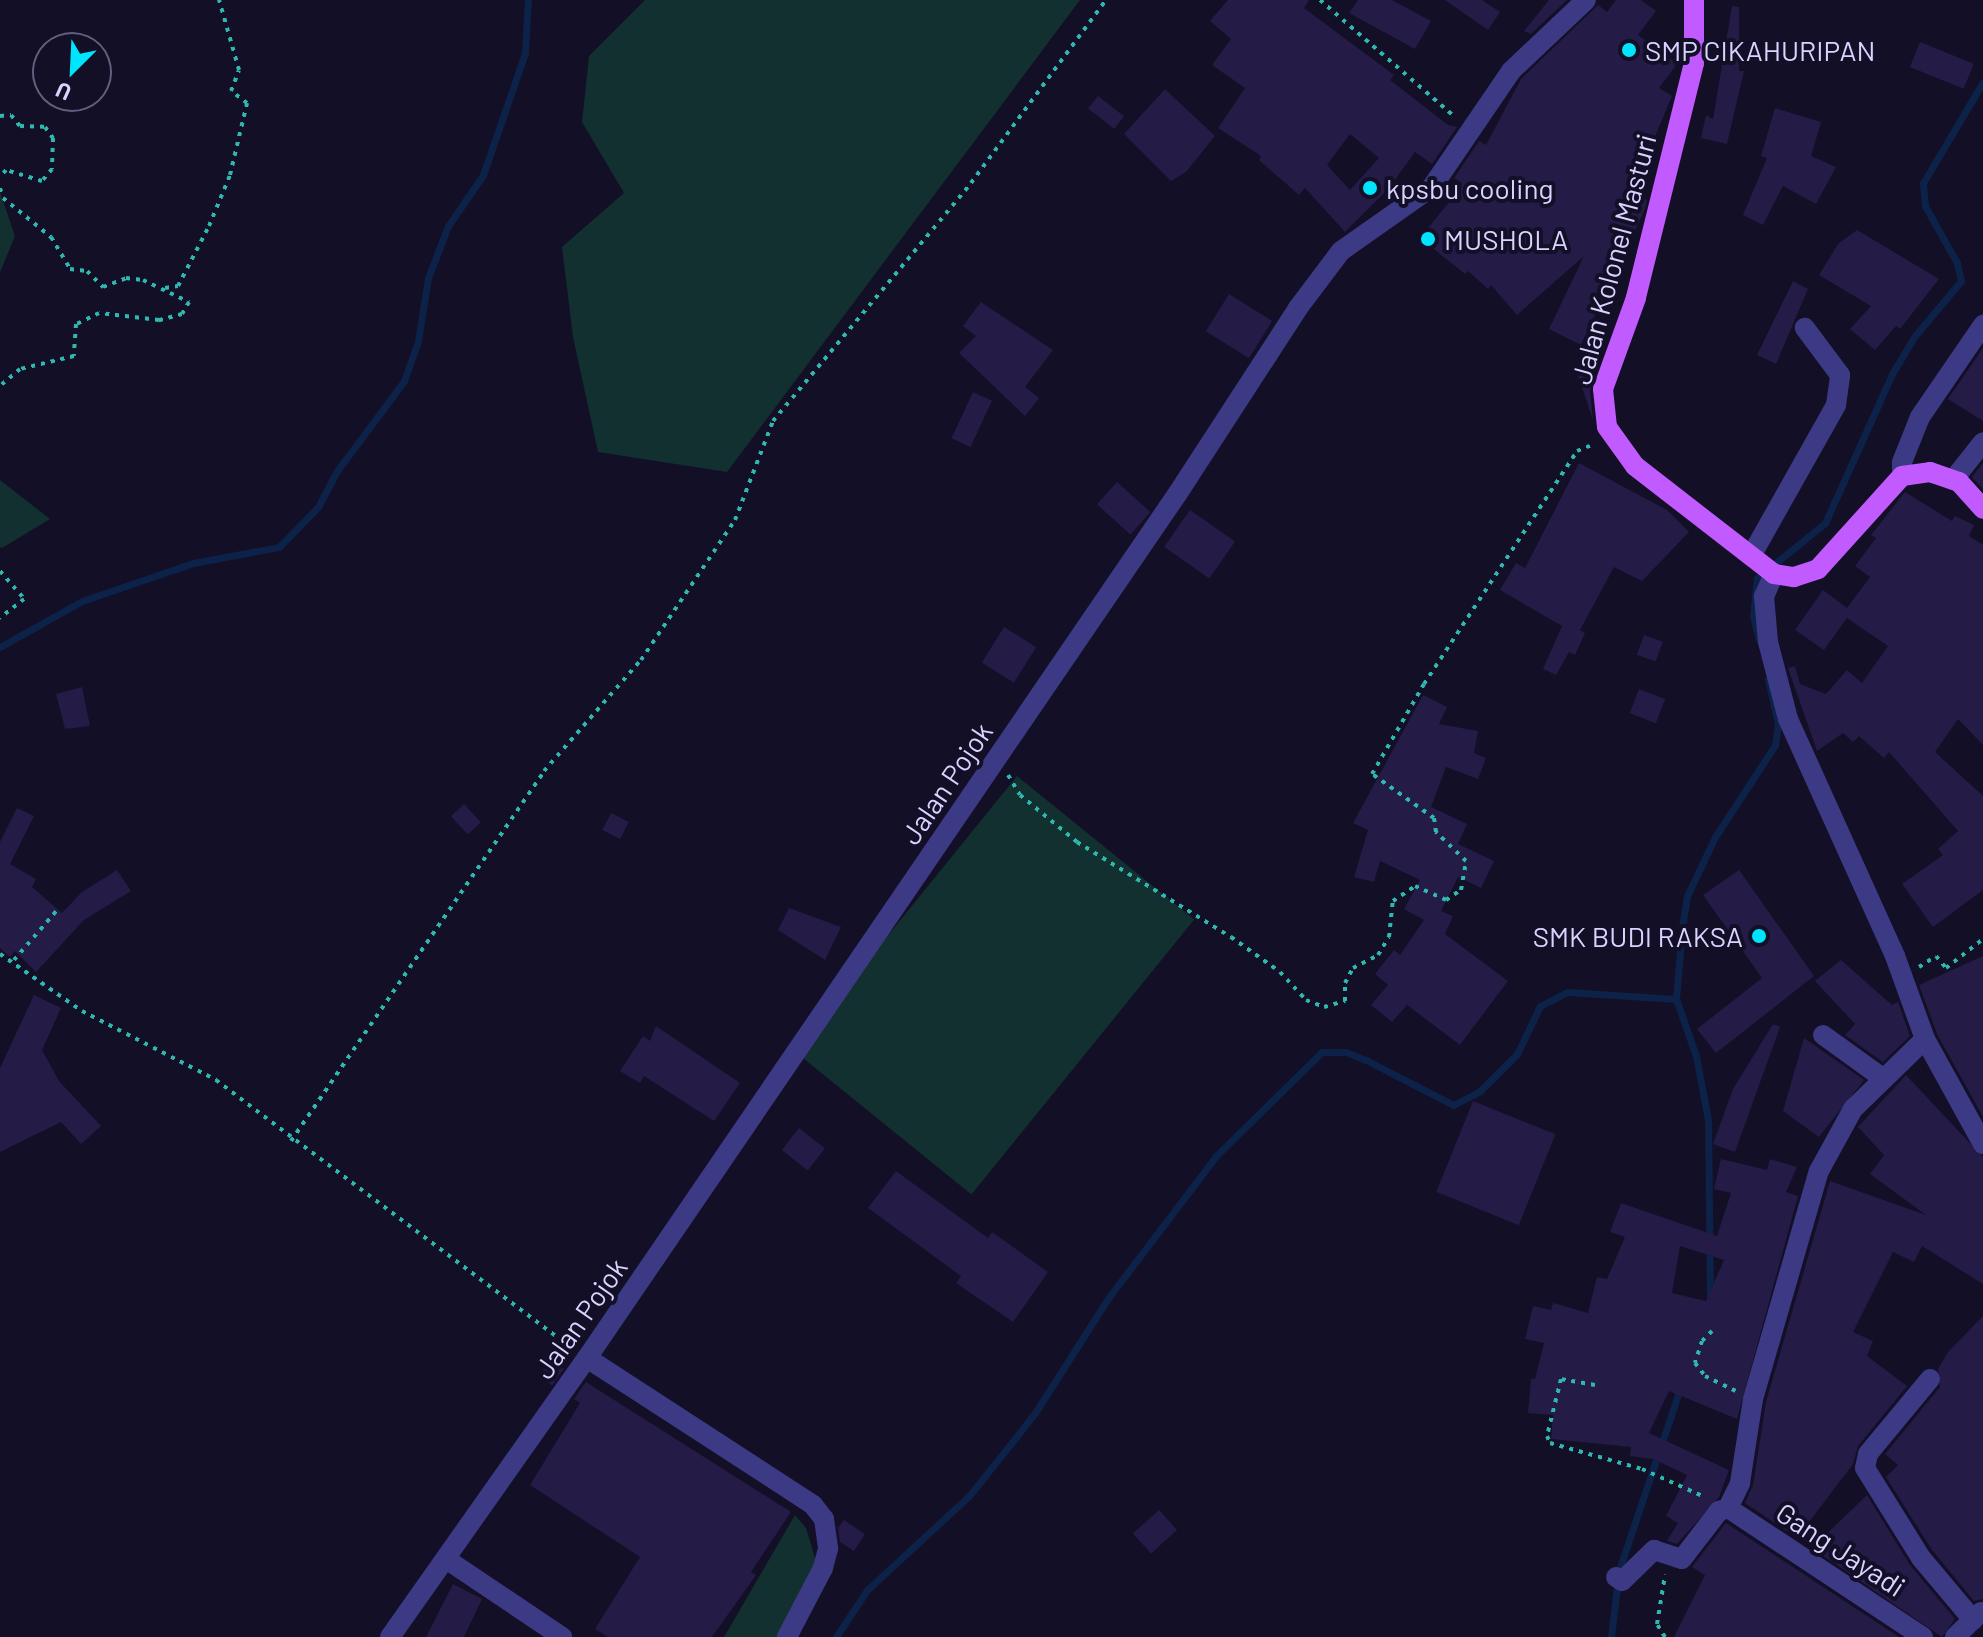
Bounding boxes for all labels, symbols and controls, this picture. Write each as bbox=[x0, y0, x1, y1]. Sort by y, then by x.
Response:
north arrow bbox=[32, 32, 112, 112]
place label: SMP CIKAHURIPAN bbox=[1645, 33, 1875, 67]
marker: SMP CIKAHURIPAN bbox=[1620, 41, 1638, 59]
text: U bbox=[51, 77, 75, 107]
street label: Jalan Kolonel Masturi bbox=[1563, 130, 1663, 388]
place label: kpsbu cooling bbox=[1386, 171, 1553, 205]
marker: kpsbu cooling bbox=[1361, 179, 1379, 197]
place label: MUSHOLA bbox=[1444, 222, 1568, 256]
marker: MUSHOLA bbox=[1419, 230, 1437, 248]
street label: Jalan Pojok bbox=[893, 716, 999, 850]
place label: SMK BUDI RAKSA bbox=[1533, 919, 1743, 953]
marker: SMK BUDI RAKSA bbox=[1750, 927, 1768, 945]
street label: Jalan Pojok bbox=[526, 1251, 634, 1385]
street label: Gang Jayadi bbox=[1770, 1495, 1912, 1603]

